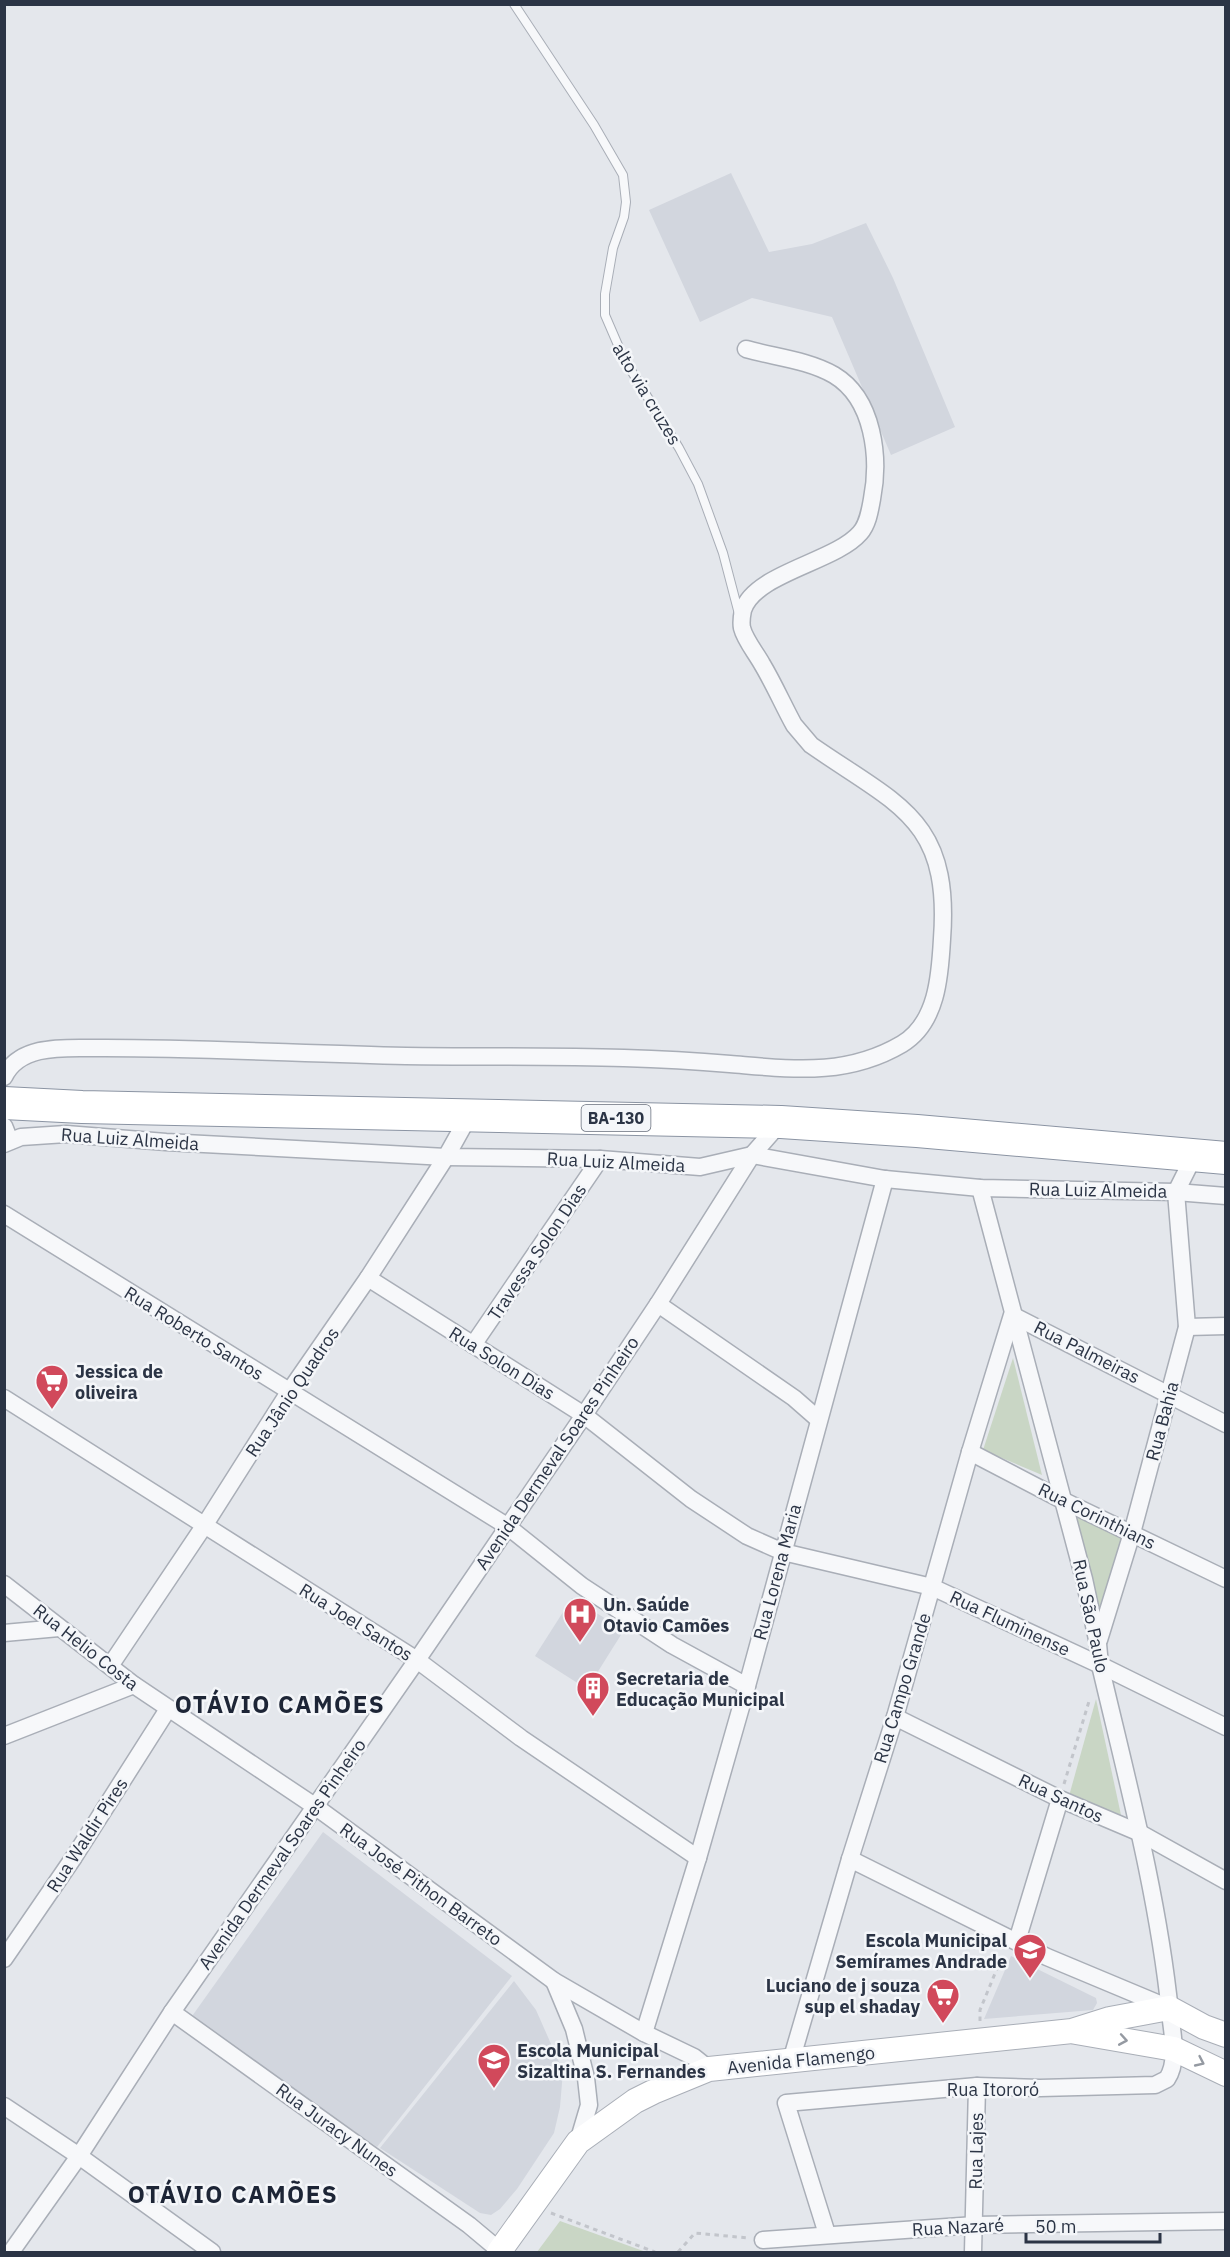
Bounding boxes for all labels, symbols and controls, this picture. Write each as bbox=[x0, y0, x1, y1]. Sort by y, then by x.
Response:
street label: alto via cruzes bbox=[608, 339, 686, 449]
road number: BA-130 bbox=[582, 1105, 650, 1131]
street label: Rua Luiz Almeida bbox=[60, 1123, 200, 1155]
street label: Rua Luiz Almeida bbox=[546, 1147, 686, 1177]
street label: Rua Luiz Almeida bbox=[1029, 1177, 1168, 1203]
street label: Travessa Solon Dias bbox=[483, 1179, 591, 1325]
street label: Rua Roberto Santos bbox=[120, 1281, 268, 1385]
street label: Rua Palmeiras bbox=[1030, 1315, 1144, 1389]
street label: Rua Solon Dias bbox=[445, 1321, 559, 1405]
street label: Rua Jânio Quadros bbox=[240, 1323, 344, 1461]
street label: Avenida Dermeval Soares Pinheiro bbox=[470, 1332, 644, 1574]
place label: Jessica de oliveira bbox=[75, 1360, 163, 1404]
supermarket icon: Jessica de oliveira bbox=[34, 1363, 70, 1410]
street label: Rua Bahia bbox=[1140, 1378, 1184, 1463]
street label: Rua Corinthians bbox=[1035, 1478, 1159, 1554]
street label: Rua Lorena Maria bbox=[748, 1501, 806, 1643]
street label: Rua São Paulo bbox=[1068, 1557, 1114, 1675]
street label: Rua Joel Santos bbox=[295, 1578, 417, 1666]
street label: Rua Fluminense bbox=[946, 1585, 1074, 1661]
place label: Un. Saúde Otavio Camões bbox=[603, 1593, 729, 1637]
hospital icon: Un. Saúde Otavio Camões bbox=[562, 1596, 598, 1643]
street label: Rua Helio Costa bbox=[29, 1599, 144, 1696]
street label: Rua Campo Grande bbox=[868, 1610, 936, 1766]
place label: Secretaria de Educação Municipal bbox=[616, 1667, 785, 1711]
building icon: Secretaria de Educação Municipal bbox=[575, 1670, 611, 1717]
district label: OTÁVIO CAMÕES bbox=[175, 1688, 385, 1720]
street label: Avenida Dermeval Soares Pinheiro bbox=[193, 1734, 371, 1974]
street label: Rua Santos bbox=[1015, 1768, 1107, 1828]
street label: Rua Waldir Pires bbox=[41, 1773, 133, 1897]
street label: Rua José Pithon Barreto bbox=[335, 1817, 507, 1951]
place label: Escola Municipal Semírames Andrade bbox=[835, 1929, 1008, 1973]
school or university icon: Escola Municipal Semírames Andrade bbox=[1012, 1932, 1048, 1979]
place label: Luciano de j souza sup el shaday bbox=[766, 1974, 920, 2018]
supermarket icon: Luciano de j souza sup el shaday bbox=[925, 1977, 961, 2024]
one-way arrow bbox=[1117, 2033, 1127, 2046]
place label: Escola Municipal Sizaltina S. Fernandes bbox=[517, 2039, 706, 2083]
street label: Avenida Flamengo bbox=[726, 2041, 876, 2079]
school or university icon: Escola Municipal Sizaltina S. Fernandes bbox=[476, 2042, 512, 2089]
one-way arrow bbox=[1193, 2054, 1204, 2066]
street label: Rua Juracy Nunes bbox=[271, 2078, 403, 2182]
street label: Rua Itororó bbox=[947, 2078, 1039, 2101]
street label: Rua Lajes bbox=[964, 2112, 988, 2190]
district label: OTÁVIO CAMÕES bbox=[128, 2178, 338, 2210]
scale bar bbox=[1026, 2206, 1160, 2244]
street label: Rua Nazaré bbox=[911, 2213, 1005, 2241]
text: 50 m bbox=[1035, 2215, 1077, 2238]

